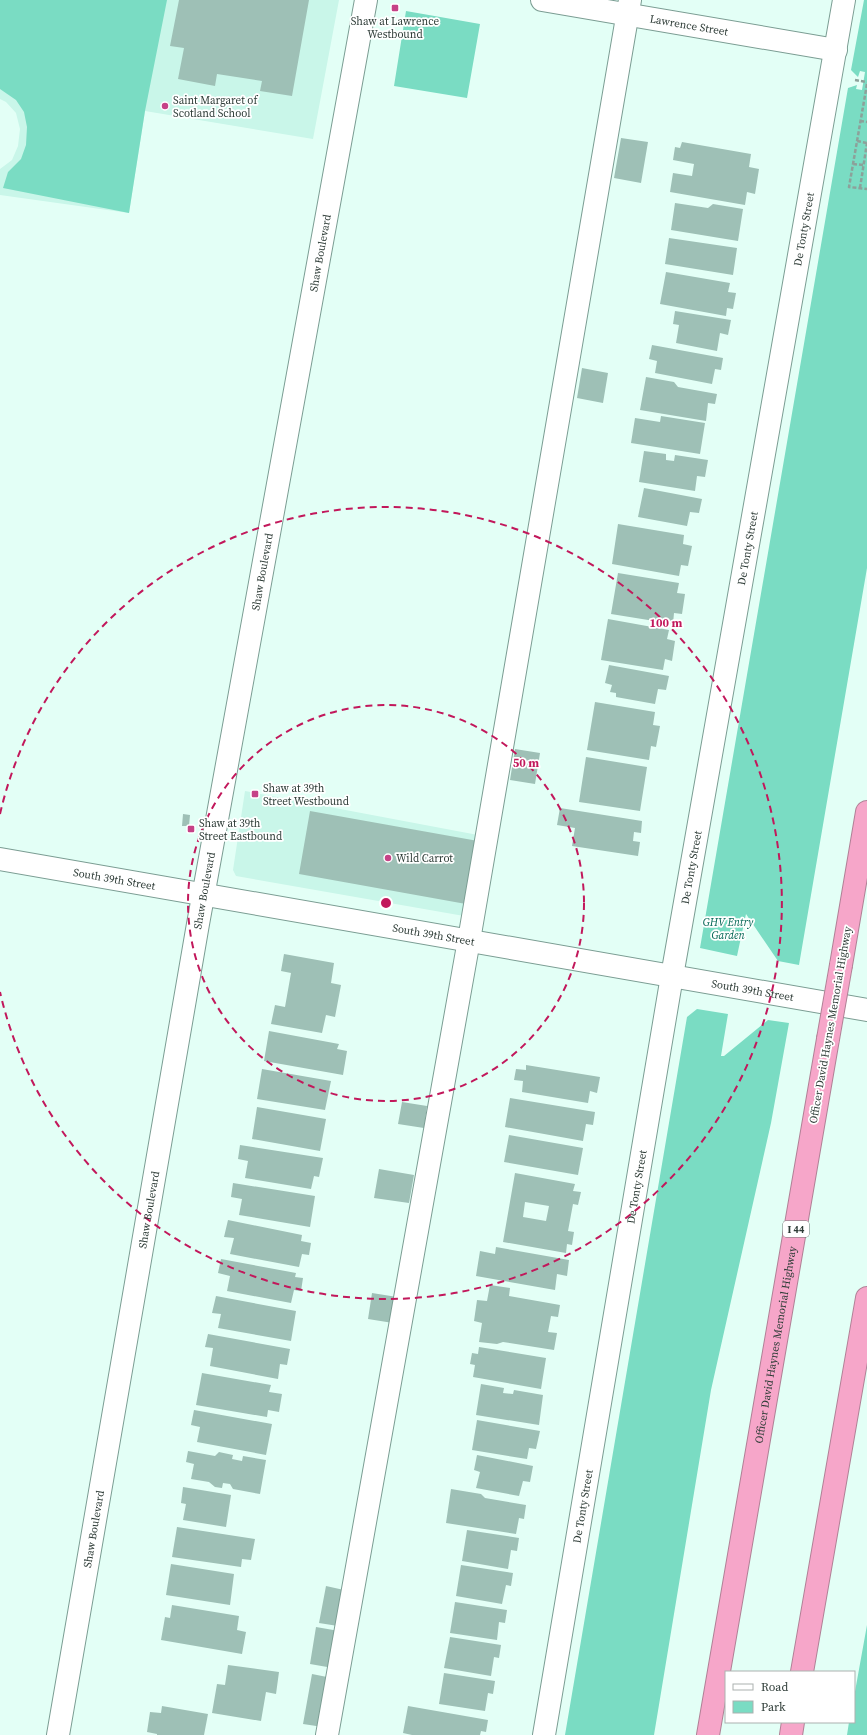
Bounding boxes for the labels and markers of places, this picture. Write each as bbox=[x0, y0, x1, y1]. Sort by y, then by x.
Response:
marker: Shaw at Lawrence Westbound bbox=[390, 3, 400, 13]
place label: Shaw at Lawrence Westbound bbox=[351, 14, 440, 42]
place label: Saint Margaret of Scotland School bbox=[173, 93, 258, 121]
marker: Saint Margaret of Scotland School bbox=[160, 101, 170, 111]
place label: Shaw at 39th Street Westbound bbox=[263, 781, 350, 809]
marker: Shaw at 39th Street Westbound bbox=[250, 789, 260, 799]
place label: Shaw at 39th Street Eastbound bbox=[199, 816, 283, 844]
marker: Shaw at 39th Street Eastbound bbox=[186, 824, 196, 834]
place label: Wild Carrot bbox=[396, 851, 453, 866]
marker: Wild Carrot bbox=[383, 853, 393, 863]
centre of rings bbox=[379, 896, 393, 910]

